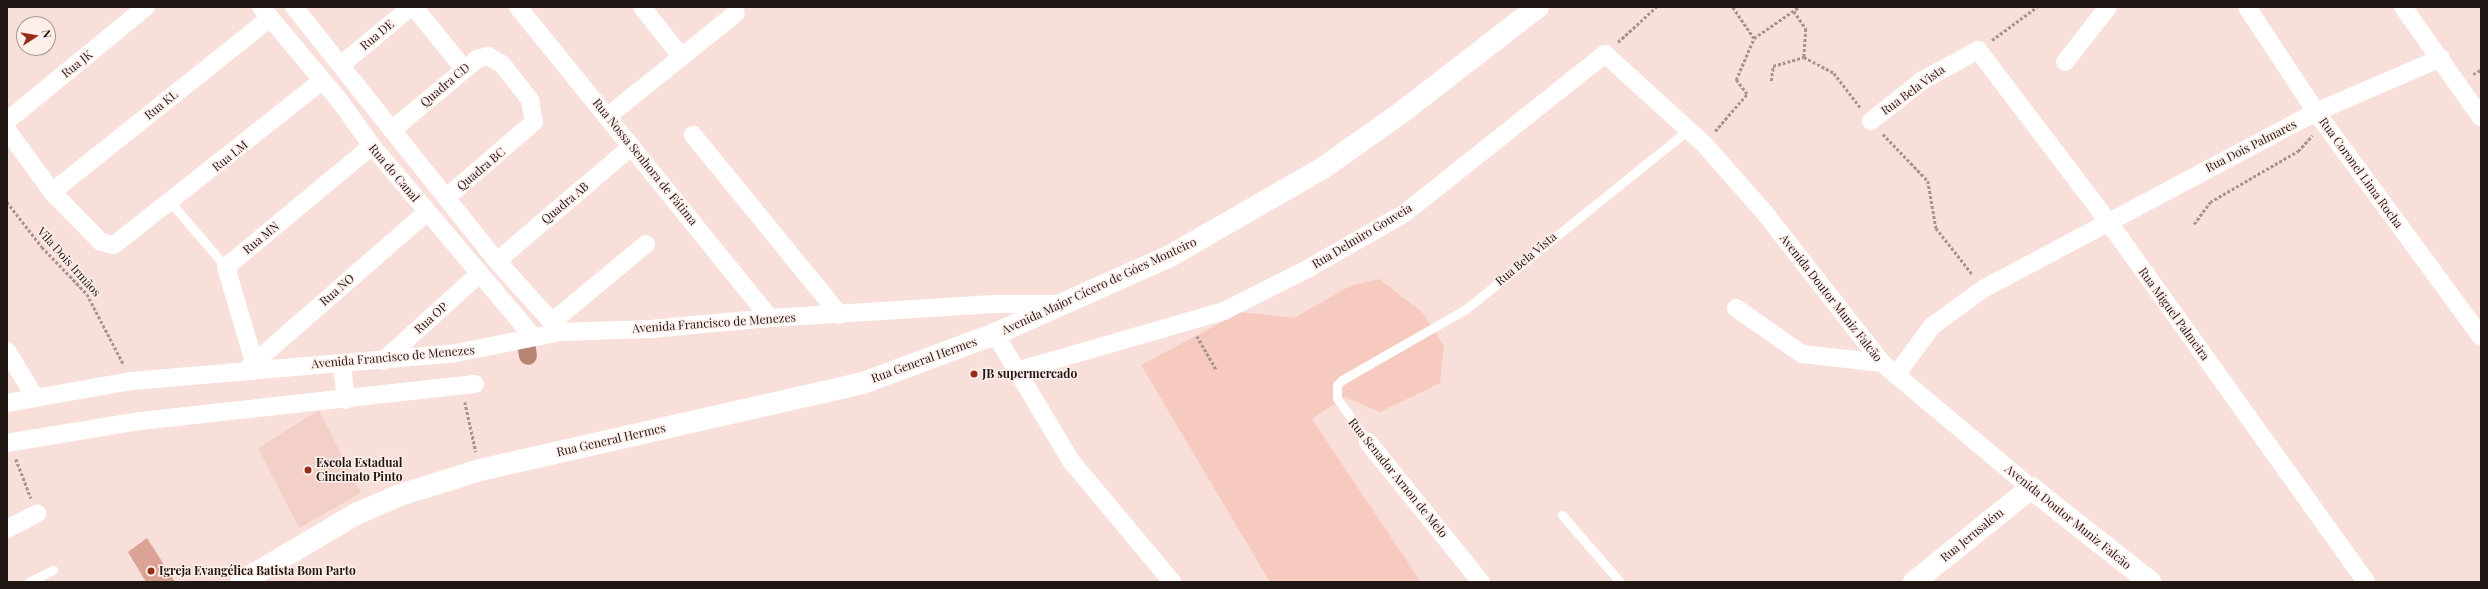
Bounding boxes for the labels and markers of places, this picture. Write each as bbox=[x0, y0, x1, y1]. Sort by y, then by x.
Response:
place label: JB supermercado bbox=[982, 367, 1077, 381]
marker: JB supermercado bbox=[969, 369, 979, 379]
place label: Escola Estadual Cincinato Pinto bbox=[316, 456, 402, 484]
marker: Escola Estadual Cincinato Pinto bbox=[303, 465, 313, 475]
place label: Igreja Evangélica Batista Bom Parto bbox=[159, 564, 356, 578]
marker: Igreja Evangélica Batista Bom Parto bbox=[146, 566, 156, 576]

